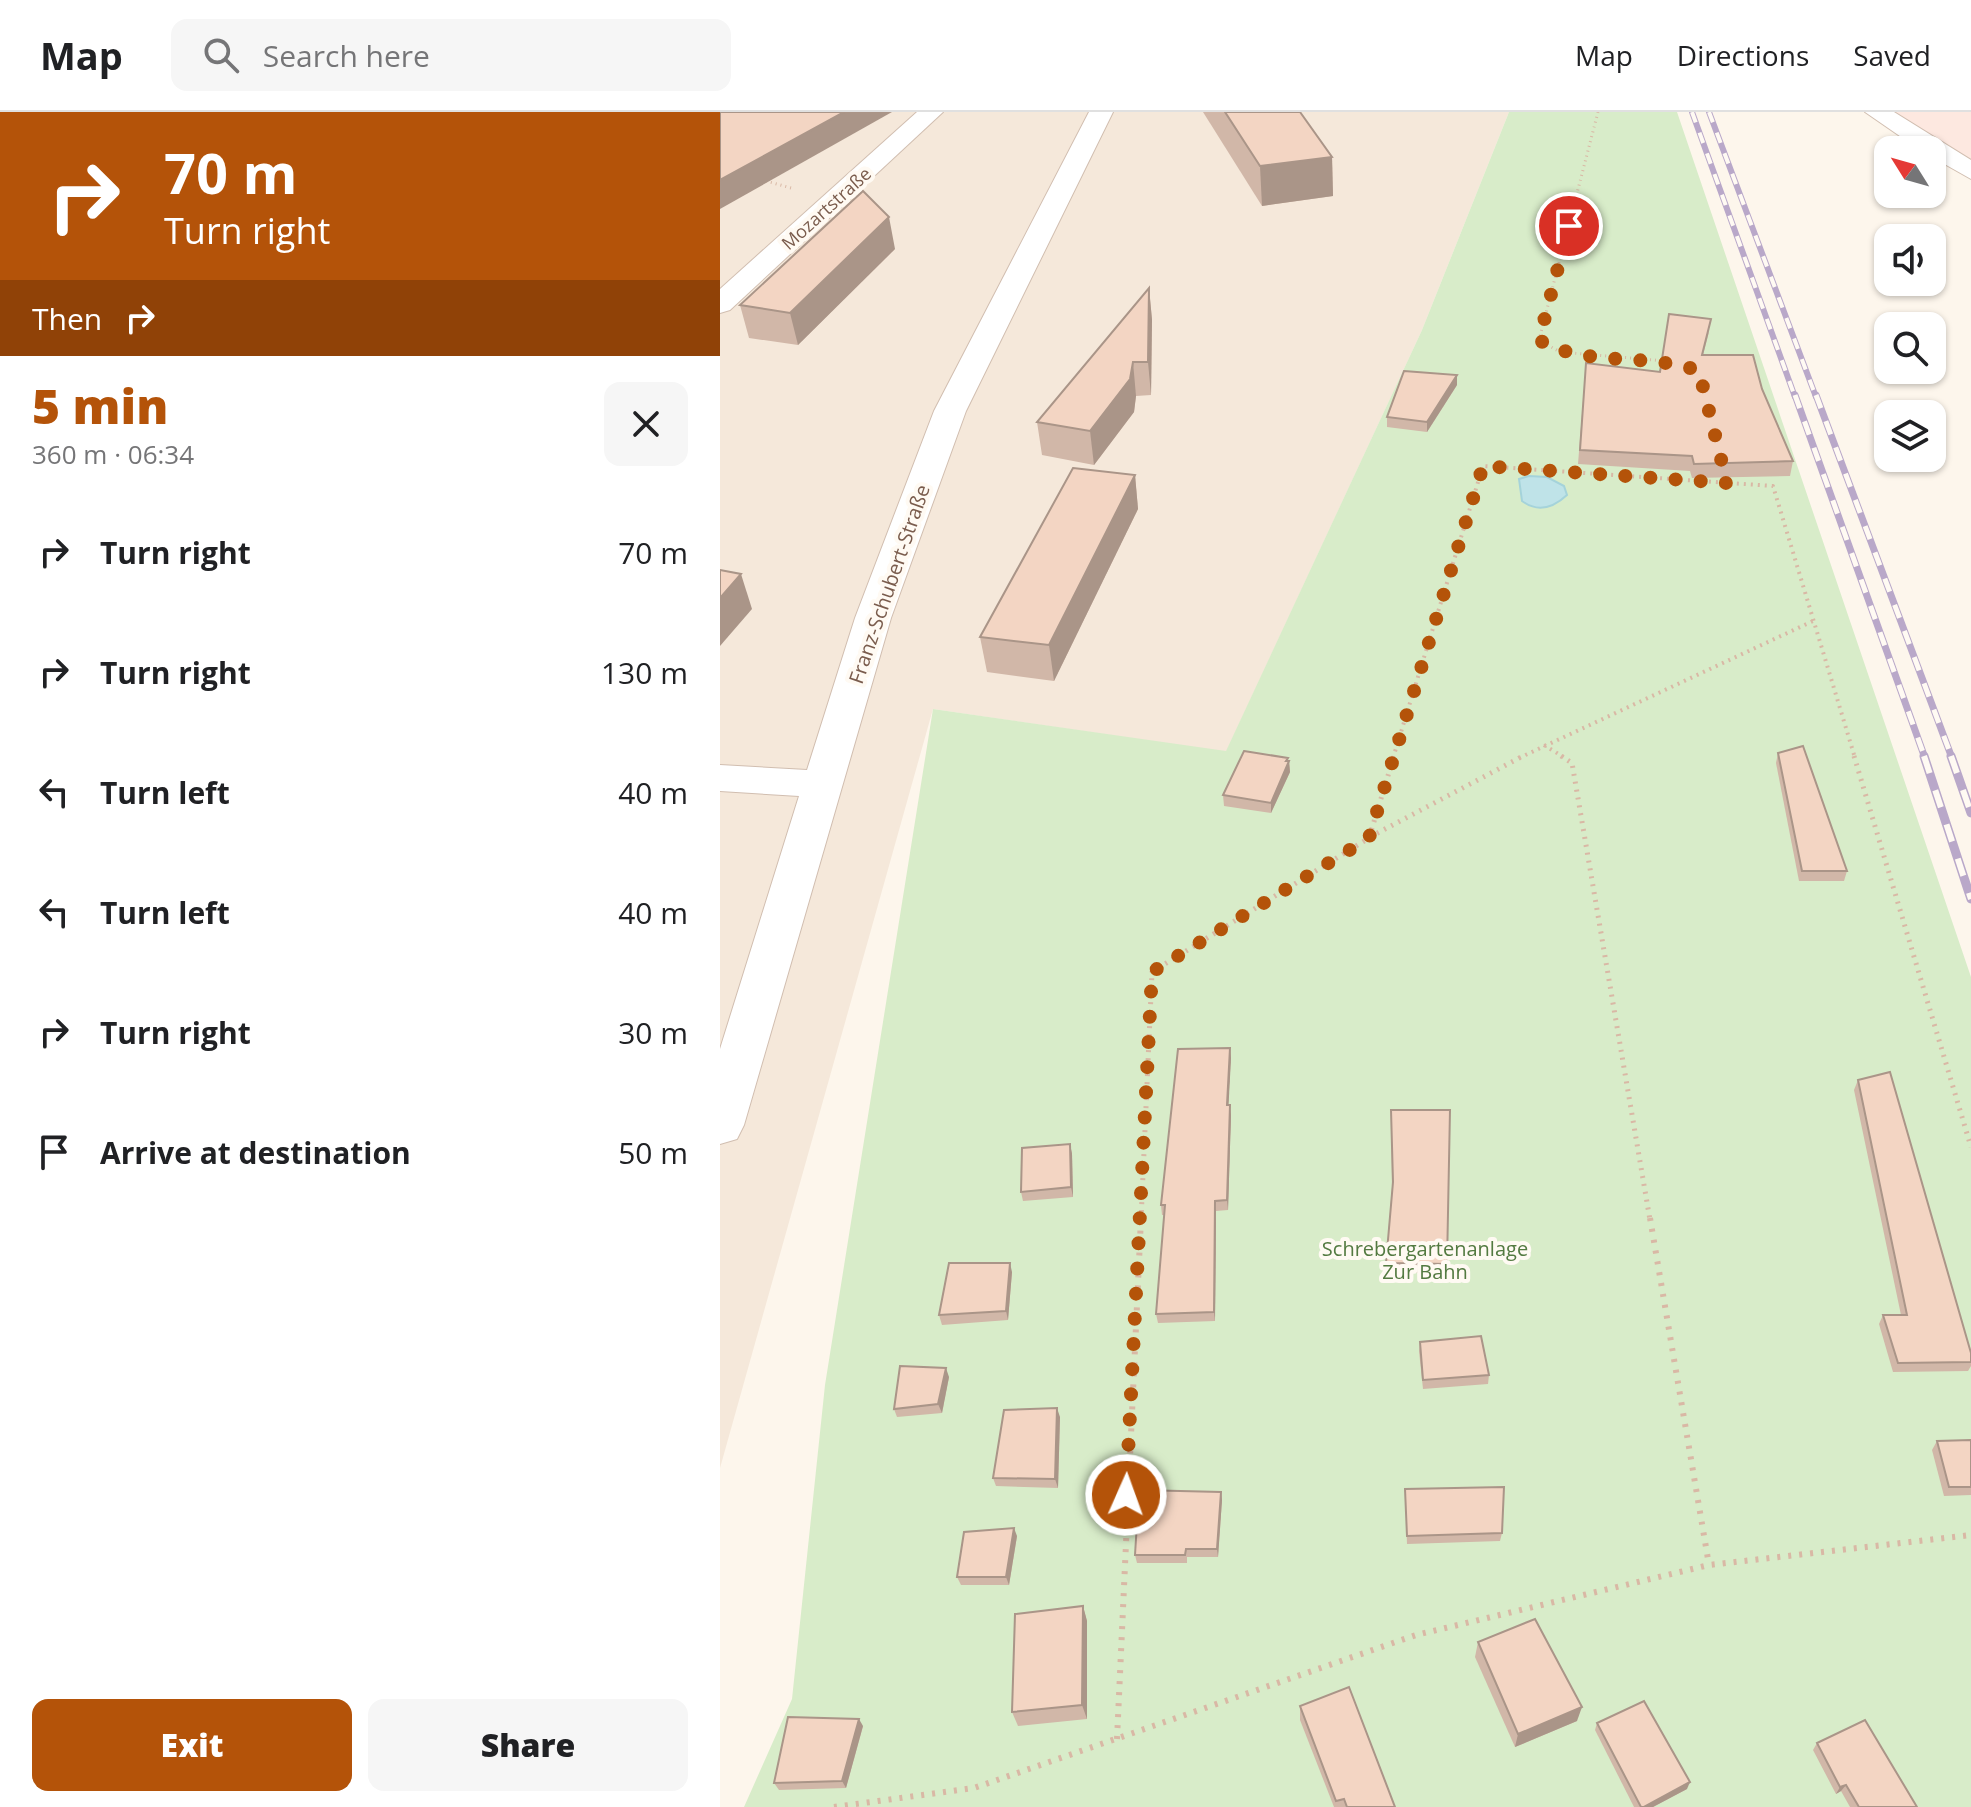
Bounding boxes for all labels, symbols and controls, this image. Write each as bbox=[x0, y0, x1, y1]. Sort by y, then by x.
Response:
search box bbox=[171, 19, 731, 91]
text: Map bbox=[40, 29, 123, 81]
icon: search bbox=[199, 33, 243, 77]
text: Search here bbox=[263, 35, 430, 76]
text: Map bbox=[1575, 36, 1633, 74]
text: Directions bbox=[1677, 36, 1809, 74]
text: Saved bbox=[1853, 36, 1931, 74]
text: 70 m bbox=[164, 134, 298, 210]
north arrow bbox=[1874, 136, 1946, 208]
map controls bbox=[1874, 136, 1946, 472]
icon: right bbox=[32, 144, 136, 248]
street label: Mozartstraße bbox=[776, 161, 876, 255]
pin bbox=[1535, 192, 1603, 260]
icon: arrive bbox=[1547, 204, 1591, 248]
text: Turn right bbox=[164, 206, 330, 255]
button: sound bbox=[1874, 224, 1946, 296]
icon: right bbox=[118, 296, 162, 340]
text: Then bbox=[32, 298, 102, 339]
button: search bbox=[1874, 312, 1946, 384]
text: 5 min bbox=[32, 373, 168, 438]
button: close bbox=[604, 382, 688, 466]
button: layers bbox=[1874, 400, 1946, 472]
text: 360 m · 06:34 bbox=[32, 436, 194, 472]
street label: Franz-Schubert-Straße bbox=[842, 481, 936, 687]
icon: right bbox=[32, 530, 76, 574]
text: Turn right bbox=[100, 532, 251, 573]
text: 70 m bbox=[618, 532, 688, 573]
icon: right bbox=[32, 650, 76, 694]
text: Turn right bbox=[100, 652, 251, 693]
text: 130 m bbox=[601, 652, 688, 693]
icon: left bbox=[32, 770, 76, 814]
text: Turn left bbox=[100, 772, 230, 813]
text: 40 m bbox=[618, 772, 688, 813]
icon: left bbox=[32, 890, 76, 934]
text: Turn left bbox=[100, 892, 230, 933]
text: 40 m bbox=[618, 892, 688, 933]
icon: right bbox=[32, 1010, 76, 1054]
text: Turn right bbox=[100, 1012, 251, 1053]
text: 30 m bbox=[618, 1012, 688, 1053]
icon: arrive bbox=[32, 1130, 76, 1174]
text: Arrive at destination bbox=[100, 1132, 411, 1173]
text: 50 m bbox=[618, 1132, 688, 1173]
park label: Schrebergartenanlage Zur Bahn bbox=[1322, 1235, 1528, 1285]
position arrow bbox=[1084, 1453, 1168, 1537]
button: Exit bbox=[32, 1699, 352, 1791]
button: Share bbox=[368, 1699, 688, 1791]

